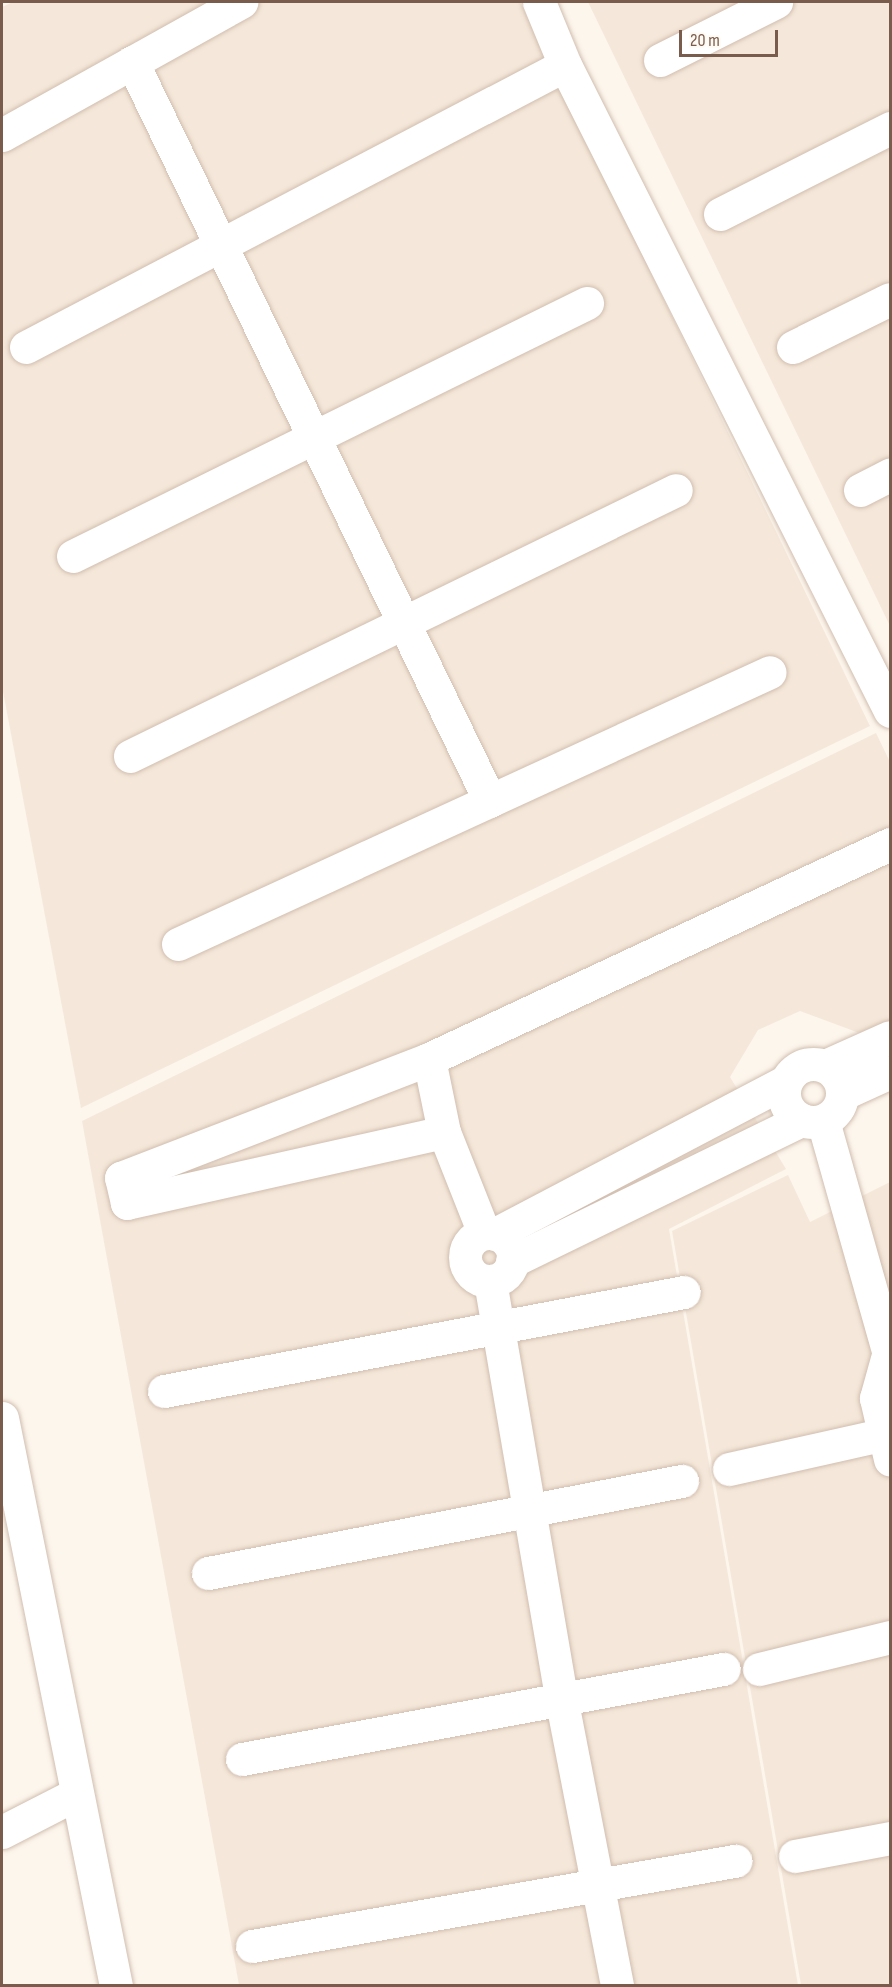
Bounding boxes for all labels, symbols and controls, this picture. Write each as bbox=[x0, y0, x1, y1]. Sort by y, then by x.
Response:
scale bar bbox=[682, 18, 781, 56]
text: 20 m bbox=[690, 30, 720, 51]

